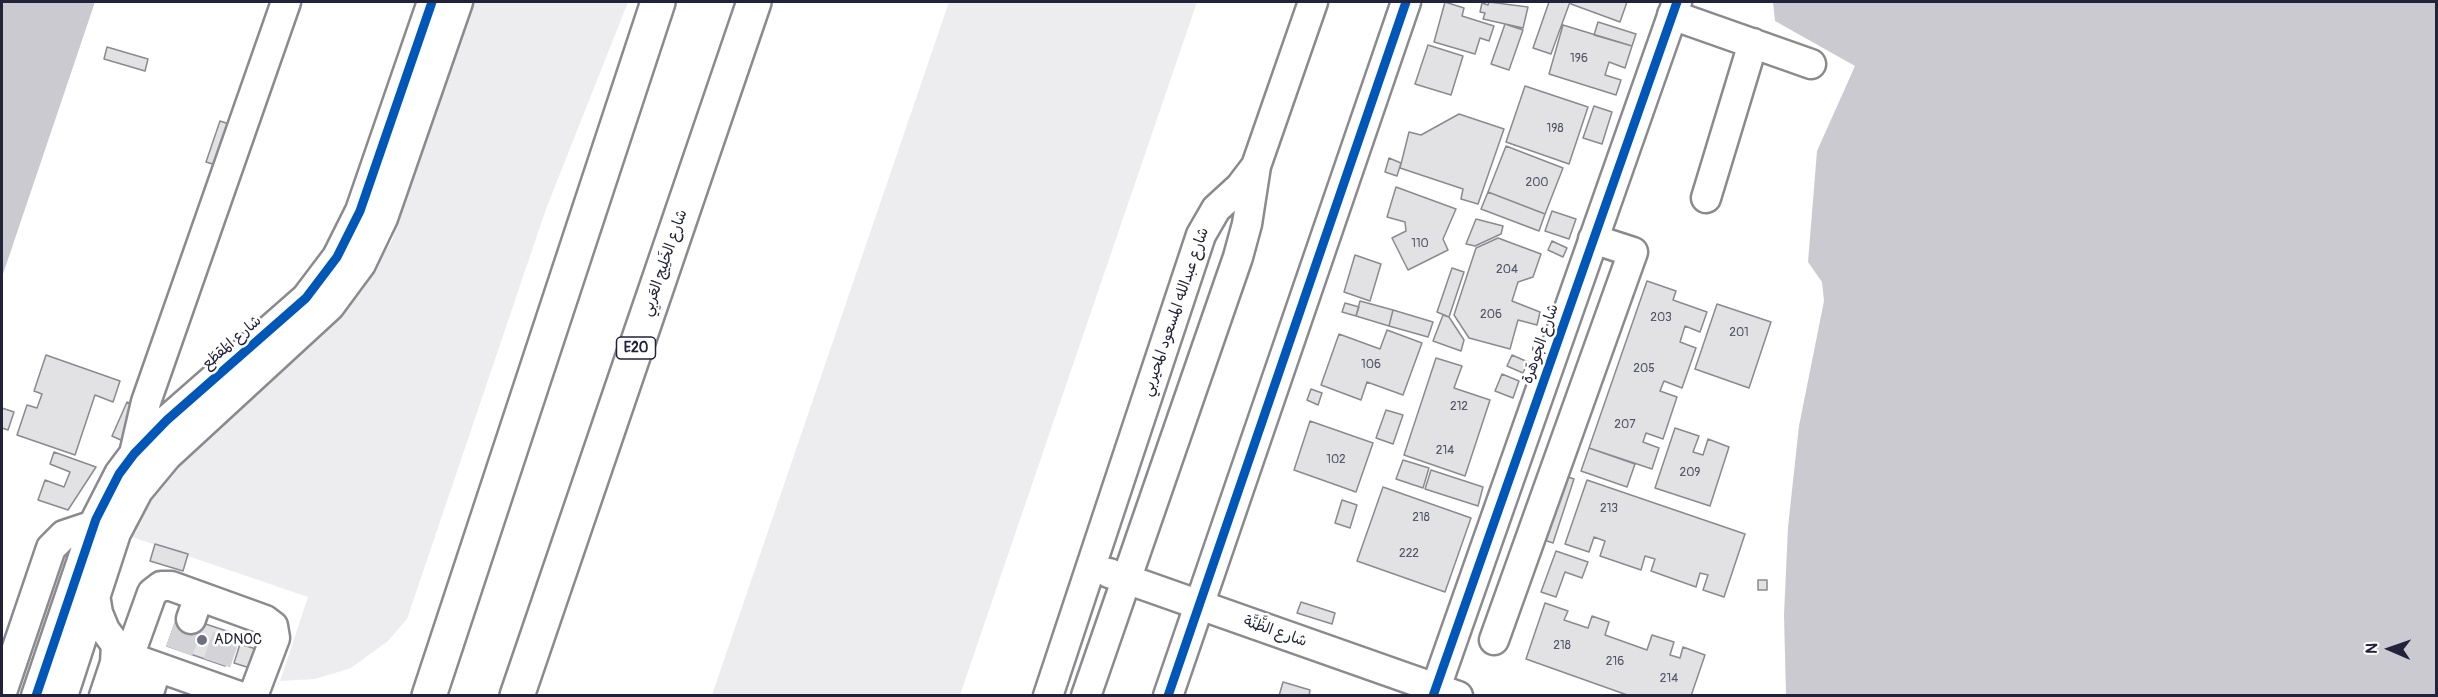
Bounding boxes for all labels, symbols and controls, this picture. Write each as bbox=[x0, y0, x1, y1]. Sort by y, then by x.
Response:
house number: 196 bbox=[1570, 52, 1588, 66]
house number: 198 bbox=[1547, 122, 1563, 136]
house number: 200 bbox=[1525, 176, 1549, 190]
street label: شارع الخَلِيج العَربِي bbox=[638, 207, 692, 319]
street label: شارع عبدالله المسعود المحيربي bbox=[1139, 225, 1213, 399]
house number: 110 bbox=[1411, 237, 1429, 251]
house number: 204 bbox=[1496, 263, 1518, 277]
street label: شارع الجَوهَرة bbox=[1519, 302, 1563, 386]
house number: 206 bbox=[1480, 308, 1502, 322]
house number: 203 bbox=[1650, 311, 1672, 325]
street label: شارع المَقطَع bbox=[199, 312, 265, 374]
house number: 201 bbox=[1729, 326, 1749, 340]
road number: E20 bbox=[616, 337, 656, 359]
house number: 106 bbox=[1361, 358, 1381, 372]
house number: 205 bbox=[1633, 362, 1655, 376]
house number: 212 bbox=[1450, 400, 1468, 414]
house number: 207 bbox=[1614, 418, 1636, 432]
house number: 214 bbox=[1436, 444, 1454, 458]
house number: 102 bbox=[1326, 453, 1346, 467]
house number: 209 bbox=[1679, 466, 1701, 480]
house number: 213 bbox=[1600, 502, 1618, 516]
house number: 218 bbox=[1412, 511, 1430, 525]
house number: 222 bbox=[1399, 547, 1419, 561]
street label: شارع الظَّنَّة bbox=[1241, 613, 1309, 651]
north arrow bbox=[2360, 619, 2420, 679]
place label: ADNOC bbox=[214, 631, 262, 649]
marker: ADNOC bbox=[195, 633, 209, 647]
house number: 218 bbox=[1553, 639, 1571, 653]
text: N bbox=[2362, 643, 2382, 654]
house number: 216 bbox=[1606, 655, 1624, 669]
house number: 214 bbox=[1660, 672, 1678, 686]

